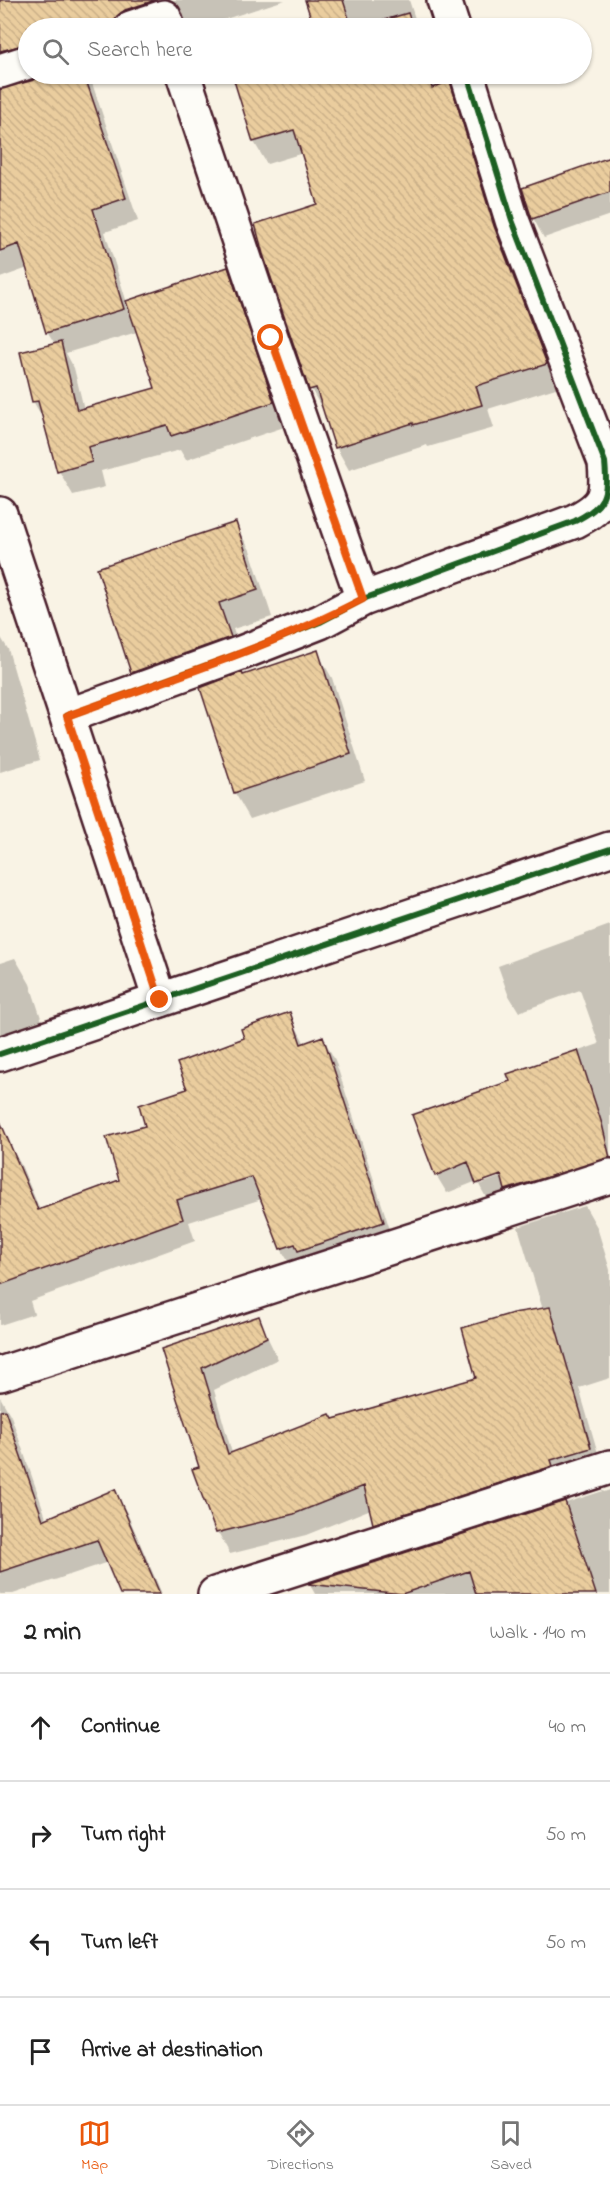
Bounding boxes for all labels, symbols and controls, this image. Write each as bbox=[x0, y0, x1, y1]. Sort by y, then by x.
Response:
search box bbox=[18, 18, 592, 84]
icon: search bbox=[39, 35, 72, 68]
text: Search here bbox=[87, 35, 192, 67]
route start bbox=[257, 324, 283, 350]
route end bbox=[146, 986, 172, 1012]
text: 2 min bbox=[24, 1614, 81, 1652]
text: Walk · 140 m bbox=[490, 1619, 586, 1648]
icon: ahead bbox=[24, 1711, 57, 1744]
text: Continue bbox=[81, 1711, 160, 1743]
text: 40 m bbox=[549, 1713, 586, 1742]
icon: right bbox=[24, 1819, 57, 1852]
text: Turn right bbox=[81, 1819, 166, 1851]
text: 50 m bbox=[545, 1821, 586, 1850]
icon: left bbox=[24, 1927, 57, 1960]
text: Turn left bbox=[81, 1927, 158, 1959]
text: 50 m bbox=[545, 1929, 586, 1958]
icon: arrive bbox=[24, 2035, 57, 2068]
text: Arrive at destination bbox=[81, 2035, 263, 2067]
tab: Map bbox=[78, 2117, 111, 2177]
tab: Directions bbox=[267, 2117, 334, 2177]
tab: Saved bbox=[490, 2117, 532, 2177]

